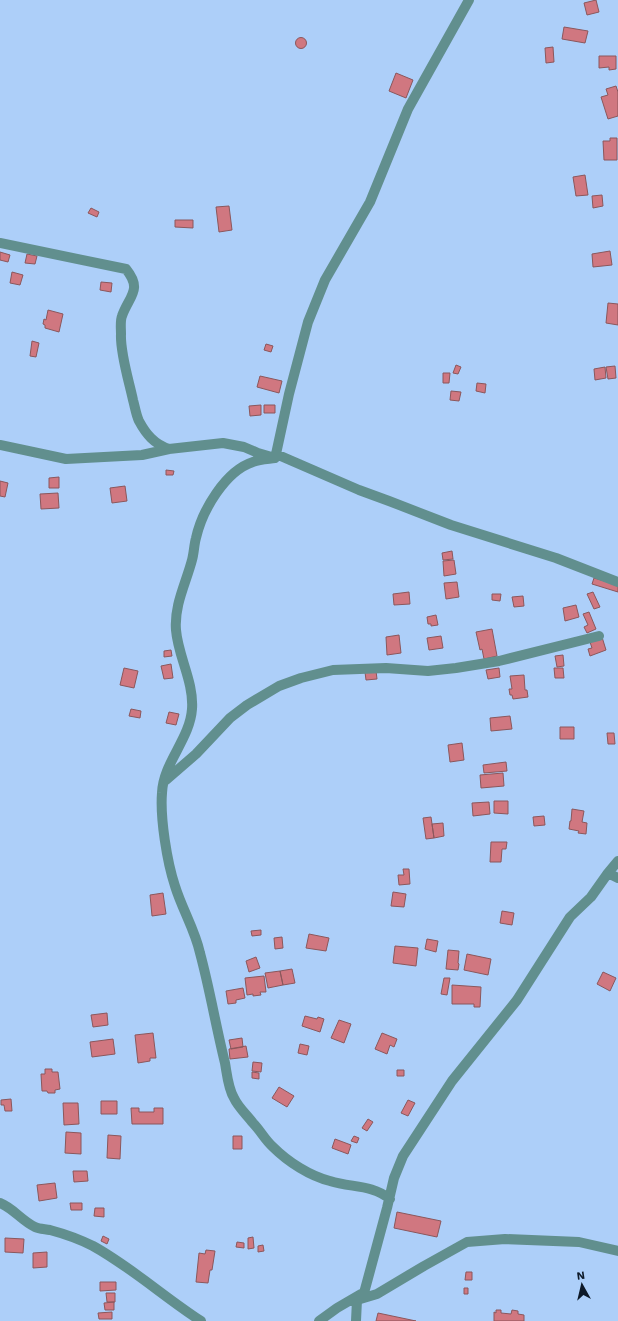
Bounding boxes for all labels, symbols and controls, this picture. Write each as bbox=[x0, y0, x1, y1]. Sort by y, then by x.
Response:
north arrow bbox=[562, 1265, 602, 1305]
text: N bbox=[576, 1269, 586, 1283]

